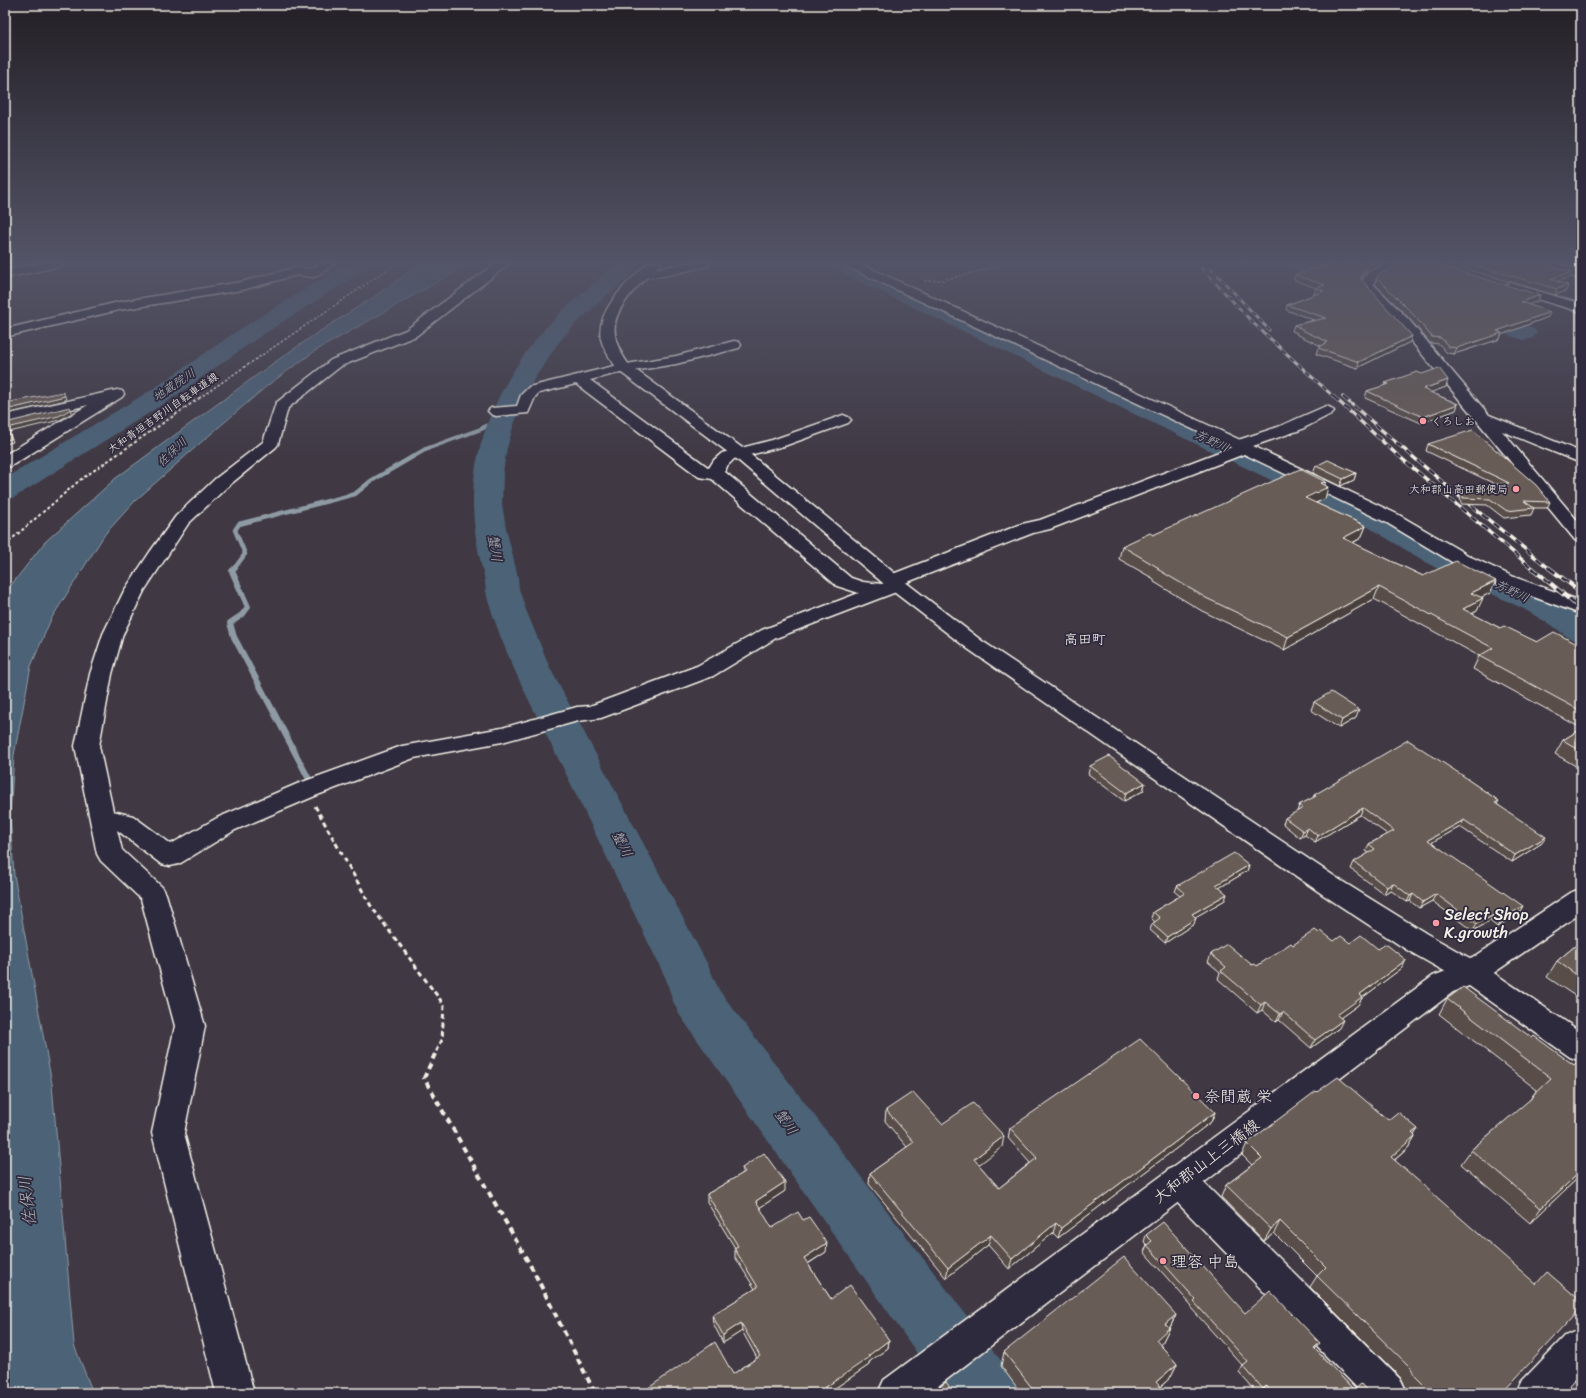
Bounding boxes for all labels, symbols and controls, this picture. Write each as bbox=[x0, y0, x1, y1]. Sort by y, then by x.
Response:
water label: 地蔵院川 bbox=[148, 362, 200, 408]
street label: 大和青垣吉野川自転車道線 bbox=[103, 367, 223, 459]
place label: くろしお bbox=[1431, 412, 1475, 431]
marker: くろしお bbox=[1418, 416, 1428, 426]
water label: 芳野川 bbox=[1191, 423, 1233, 459]
water label: 佐保川 bbox=[151, 432, 193, 472]
place label: 大和郡山高田郵便局 bbox=[1409, 480, 1508, 499]
marker: 大和郡山高田郵便局 bbox=[1511, 484, 1521, 494]
water label: 蟹川 bbox=[480, 532, 510, 564]
water label: 芳野川 bbox=[1491, 573, 1533, 609]
district label: 高田町 bbox=[1064, 627, 1106, 652]
water label: 蟹川 bbox=[605, 826, 639, 862]
place label: Select Shop K.growth bbox=[1444, 900, 1529, 947]
marker: Select Shop K.growth bbox=[1431, 918, 1441, 928]
place label: 奈間蔵 栄 bbox=[1204, 1082, 1272, 1111]
marker: 奈間蔵 栄 bbox=[1191, 1091, 1201, 1101]
water label: 蟹川 bbox=[768, 1103, 804, 1141]
street label: 大和郡山上三橋線 bbox=[1146, 1111, 1266, 1211]
water label: 佐保川 bbox=[9, 1174, 45, 1228]
place label: 理容 中島 bbox=[1171, 1247, 1239, 1276]
marker: 理容 中島 bbox=[1158, 1256, 1168, 1266]

